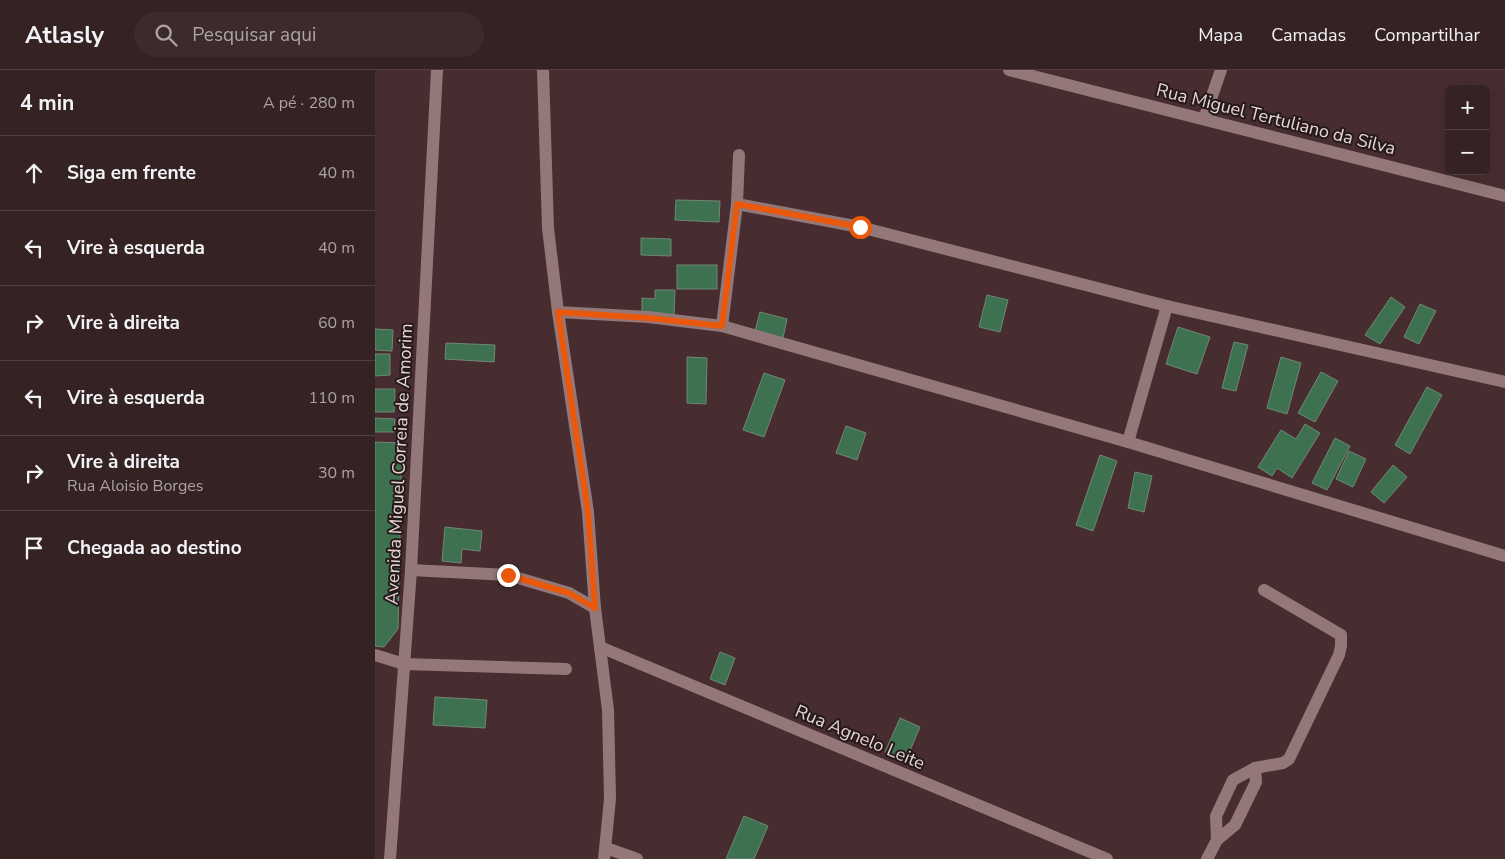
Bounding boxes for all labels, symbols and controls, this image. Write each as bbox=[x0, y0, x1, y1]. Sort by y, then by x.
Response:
search box bbox=[134, 12, 484, 57]
text: Atlasly bbox=[25, 19, 104, 51]
icon: search bbox=[152, 21, 180, 49]
text: Pesquisar aqui bbox=[192, 22, 316, 48]
text: Mapa bbox=[1198, 23, 1243, 47]
text: Camadas bbox=[1271, 23, 1346, 47]
text: Compartilhar bbox=[1374, 23, 1480, 47]
street label: Rua Miguel Tertuliano da Silva bbox=[1154, 78, 1398, 160]
map controls bbox=[1445, 85, 1490, 175]
button: + bbox=[1445, 85, 1490, 130]
text: 4 min bbox=[20, 89, 74, 117]
text: A pé · 280 m bbox=[263, 92, 355, 114]
button: − bbox=[1445, 130, 1490, 175]
icon: ahead bbox=[20, 159, 48, 187]
text: Siga em frente bbox=[67, 160, 196, 186]
text: 40 m bbox=[318, 162, 355, 184]
route start bbox=[849, 216, 872, 239]
icon: left bbox=[20, 234, 48, 262]
text: Vire à esquerda bbox=[67, 235, 205, 261]
text: 40 m bbox=[318, 237, 355, 259]
icon: right bbox=[20, 309, 48, 337]
text: Vire à direita bbox=[67, 310, 180, 336]
text: 60 m bbox=[318, 312, 355, 334]
street label: Avenida Miguel Correia de Amorim bbox=[380, 323, 418, 605]
icon: left bbox=[20, 384, 48, 412]
text: Vire à esquerda bbox=[67, 385, 205, 411]
text: 110 m bbox=[308, 387, 355, 409]
text: Vire à direita bbox=[67, 449, 180, 475]
icon: right bbox=[20, 459, 48, 487]
text: 30 m bbox=[318, 462, 355, 484]
text: Rua Aloisio Borges bbox=[67, 475, 204, 497]
icon: arrive bbox=[20, 534, 48, 562]
text: Chegada ao destino bbox=[67, 535, 242, 561]
route end bbox=[497, 564, 520, 587]
street label: Rua Agnelo Leite bbox=[791, 699, 929, 775]

